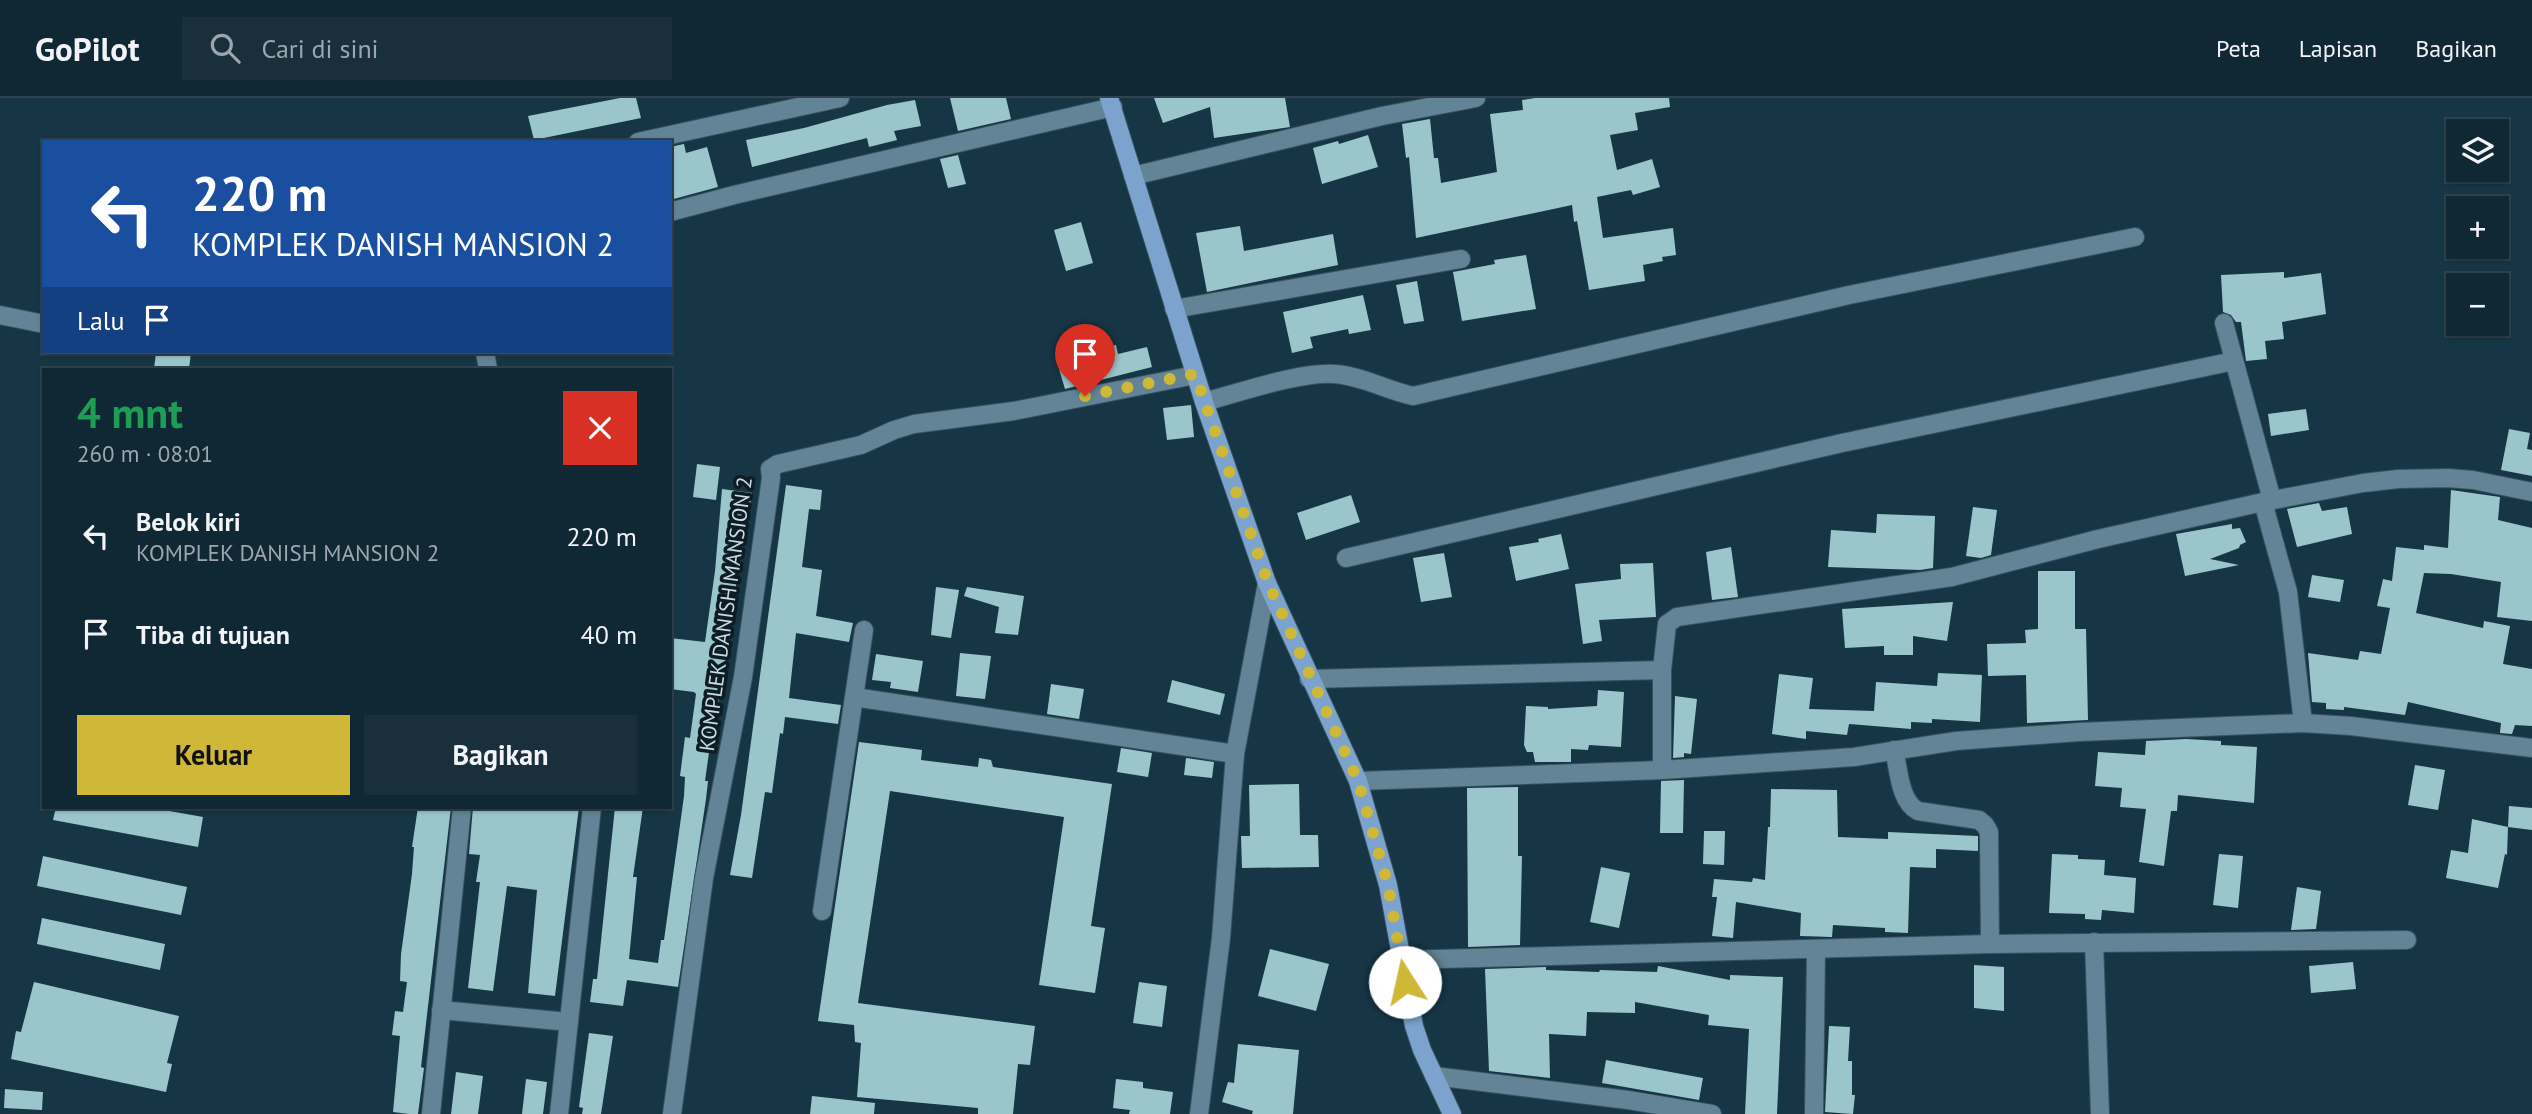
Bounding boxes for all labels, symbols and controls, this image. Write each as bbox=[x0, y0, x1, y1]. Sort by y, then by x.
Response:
search box bbox=[182, 17, 672, 80]
text: GoPilot bbox=[35, 27, 140, 70]
icon: search bbox=[206, 29, 244, 67]
text: Cari di sini bbox=[262, 32, 379, 65]
text: Peta bbox=[2216, 33, 2261, 64]
text: Lapisan bbox=[2299, 33, 2377, 64]
text: Bagikan bbox=[2415, 33, 2497, 64]
map controls bbox=[2446, 119, 2509, 336]
button: layers bbox=[2446, 119, 2509, 182]
text: 220 m bbox=[192, 161, 327, 225]
icon: left bbox=[77, 168, 168, 259]
button: + bbox=[2446, 196, 2509, 259]
text: KOMPLEK DANISH MANSION 2 bbox=[192, 223, 614, 265]
button: − bbox=[2446, 273, 2509, 336]
icon: arrive bbox=[138, 301, 176, 339]
text: Lalu bbox=[77, 304, 124, 337]
pin bbox=[1055, 324, 1115, 396]
icon: arrive bbox=[1066, 335, 1104, 373]
text: 4 mnt bbox=[77, 385, 183, 440]
button: close bbox=[563, 391, 637, 465]
text: 260 m · 08:01 bbox=[77, 439, 213, 468]
street label: KOMPLEK DANISH MANSION 2 bbox=[693, 475, 758, 753]
text: Belok kiri bbox=[136, 505, 241, 538]
icon: left bbox=[77, 517, 115, 555]
text: 220 m bbox=[566, 520, 637, 553]
text: KOMPLEK DANISH MANSION 2 bbox=[136, 538, 439, 567]
icon: arrive bbox=[77, 615, 115, 653]
text: Tiba di tujuan bbox=[136, 618, 290, 651]
text: 40 m bbox=[581, 618, 637, 651]
button: Keluar bbox=[77, 715, 350, 795]
button: Bagikan bbox=[364, 715, 637, 795]
position arrow bbox=[1368, 945, 1442, 1019]

